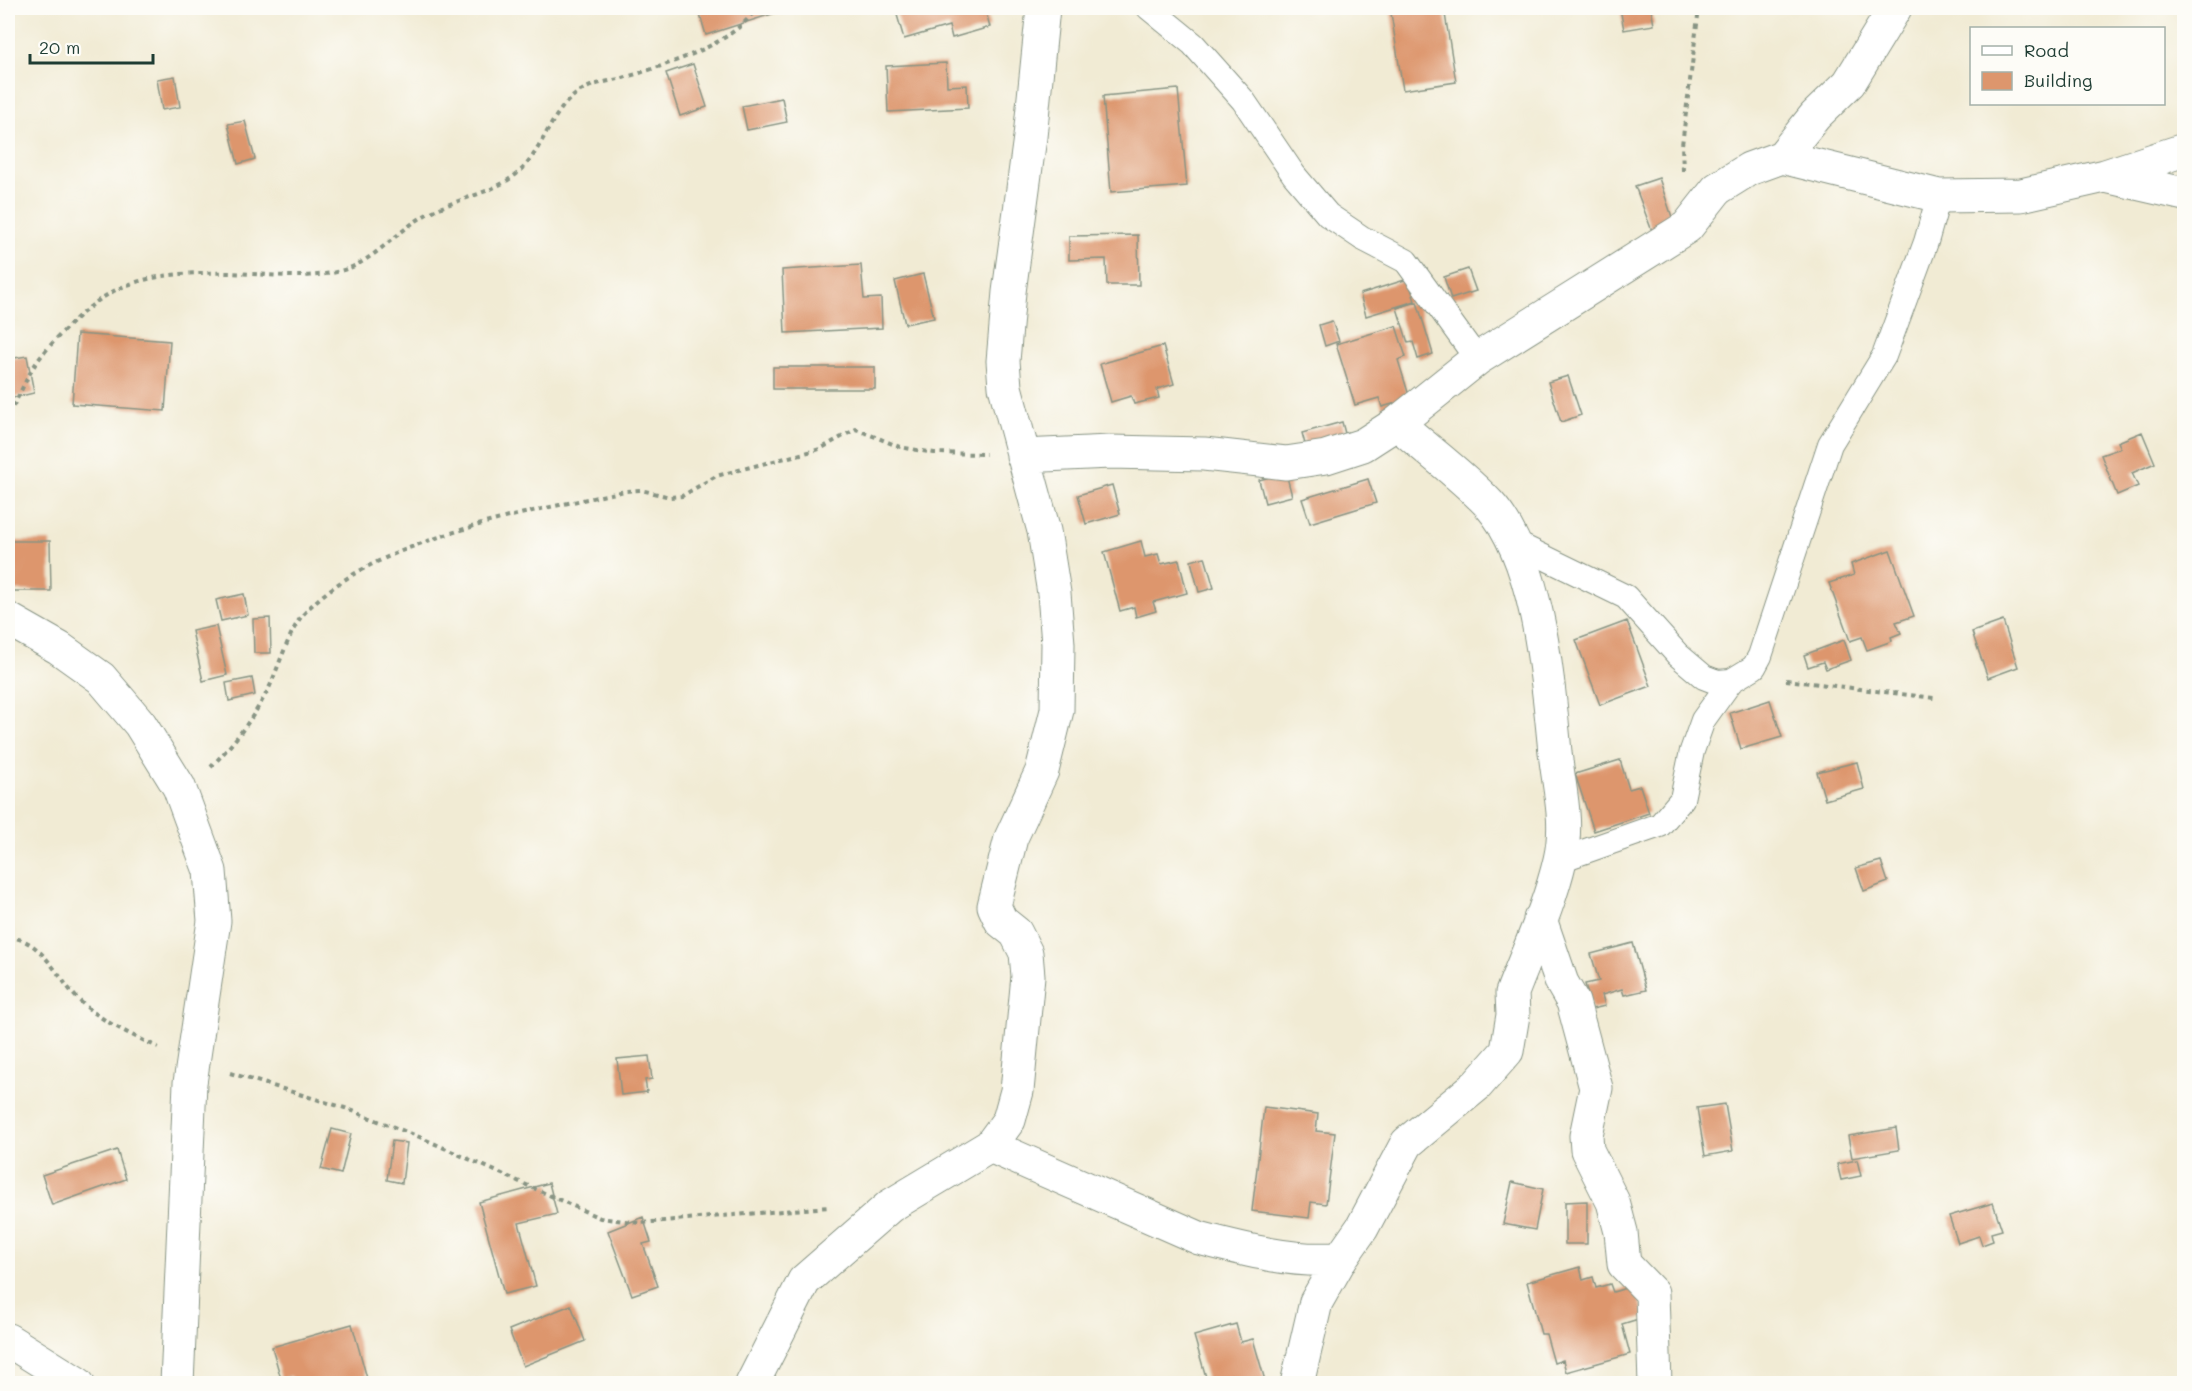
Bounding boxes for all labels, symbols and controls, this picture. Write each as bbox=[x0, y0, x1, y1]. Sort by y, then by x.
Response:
scale bar bbox=[30, 27, 153, 65]
legend bbox=[1970, 27, 2165, 105]
text: 20 m bbox=[39, 35, 80, 59]
text: Road bbox=[2024, 38, 2069, 62]
text: Building bbox=[2024, 68, 2092, 92]

